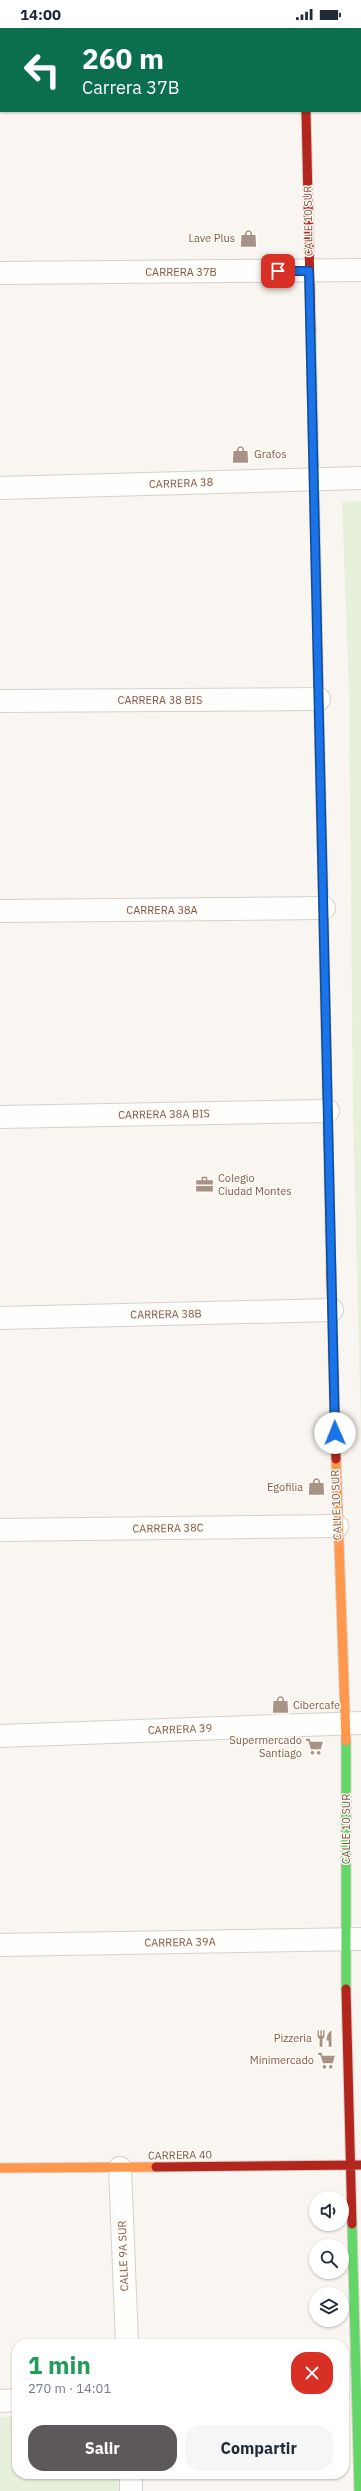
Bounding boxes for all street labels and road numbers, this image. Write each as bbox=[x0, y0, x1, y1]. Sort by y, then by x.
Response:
street label: CALLE 10 SUR bbox=[300, 186, 316, 256]
street label: CARRERA 37B bbox=[145, 265, 217, 279]
street label: CARRERA 38 bbox=[149, 475, 213, 491]
street label: CARRERA 38 BIS bbox=[118, 693, 202, 707]
street label: CARRERA 38A bbox=[126, 903, 198, 917]
street label: CARRERA 38A BIS bbox=[118, 1106, 210, 1122]
street label: CARRERA 38B bbox=[130, 1306, 202, 1322]
street label: CALLE 10 SUR bbox=[328, 1469, 344, 1541]
street label: CARRERA 38C bbox=[132, 1520, 204, 1536]
street label: CARRERA 39 bbox=[148, 1721, 212, 1737]
street label: CALLE 10 SUR bbox=[339, 1794, 353, 1864]
street label: CARRERA 39A bbox=[144, 1934, 216, 1950]
street label: CARRERA 40 bbox=[148, 2147, 212, 2163]
street label: CALLE 9A SUR bbox=[115, 2220, 131, 2292]

